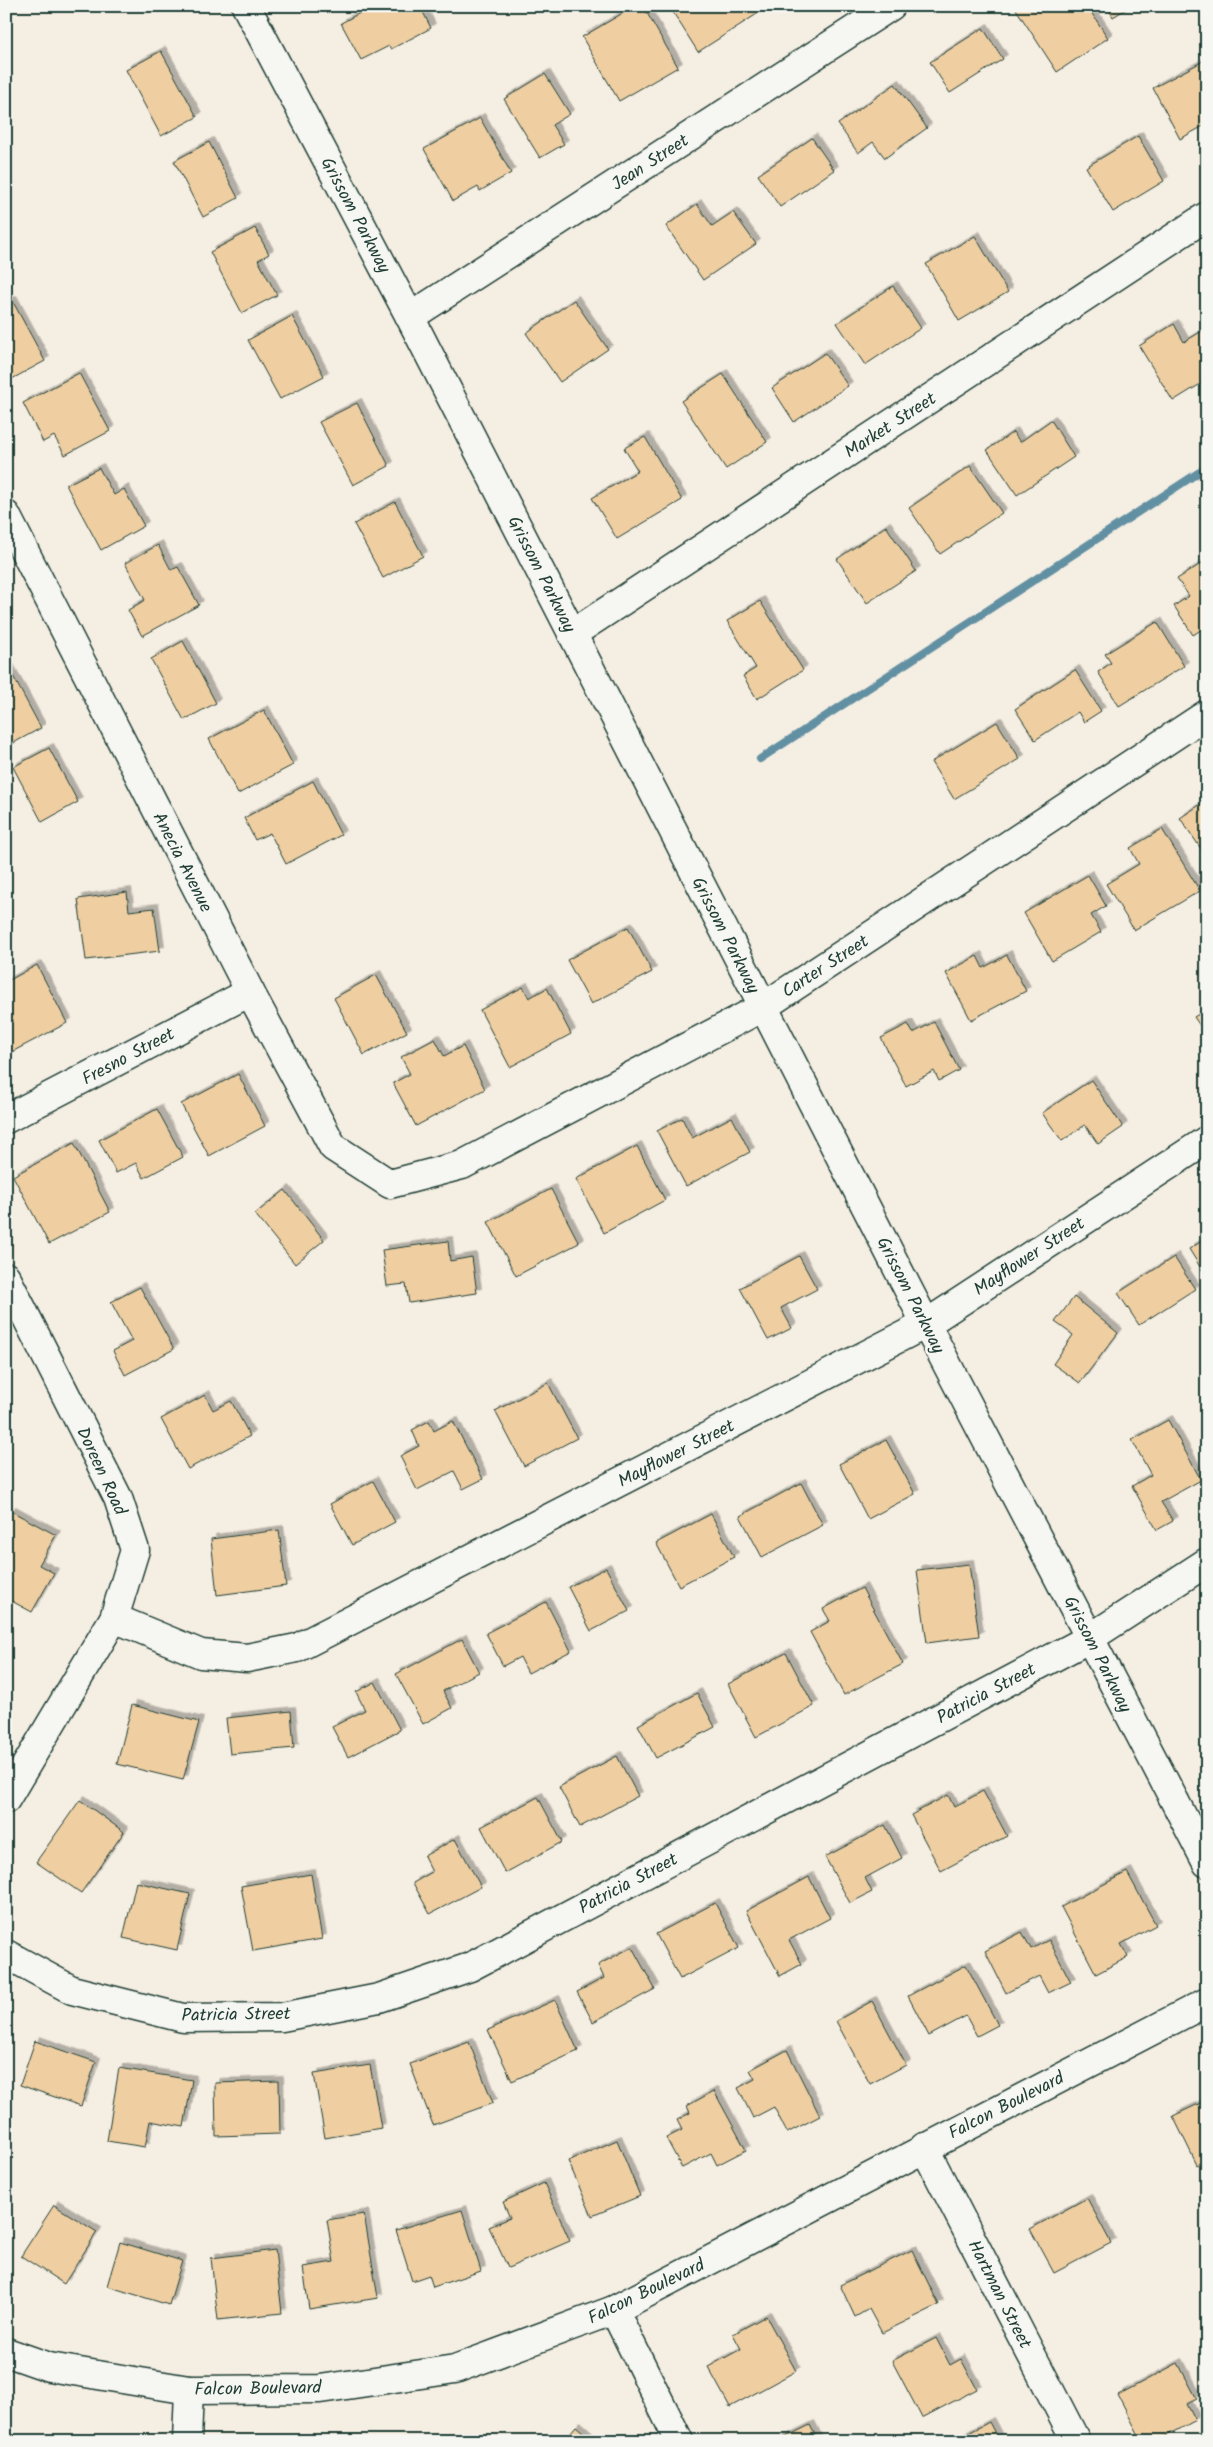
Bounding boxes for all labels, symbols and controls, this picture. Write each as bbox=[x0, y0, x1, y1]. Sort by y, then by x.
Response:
street label: Jean Street bbox=[606, 127, 696, 199]
street label: Grissom Parkway bbox=[312, 152, 398, 279]
street label: Market Street bbox=[839, 385, 944, 467]
street label: Grissom Parkway bbox=[499, 511, 583, 639]
street label: Anecia Avenue bbox=[144, 807, 219, 918]
street label: Grissom Parkway bbox=[683, 872, 767, 1000]
street label: Carter Street bbox=[776, 928, 876, 1006]
street label: Fresno Street bbox=[77, 1020, 181, 1094]
street label: Mayflower Street bbox=[968, 1210, 1092, 1304]
street label: Grissom Parkway bbox=[868, 1232, 952, 1360]
street label: Mayflower Street bbox=[613, 1412, 741, 1496]
street label: Doreen Road bbox=[67, 1423, 134, 1522]
street label: Grissom Parkway bbox=[1055, 1591, 1139, 1719]
street label: Patricia Street bbox=[932, 1655, 1043, 1733]
street label: Patricia Street bbox=[574, 1845, 685, 1923]
street label: Patricia Street bbox=[181, 2000, 292, 2031]
street label: Falcon Boulevard bbox=[944, 2064, 1071, 2148]
street label: Hartman Street bbox=[959, 2235, 1039, 2355]
street label: Falcon Boulevard bbox=[583, 2251, 711, 2333]
street label: Falcon Boulevard bbox=[194, 2374, 323, 2405]

